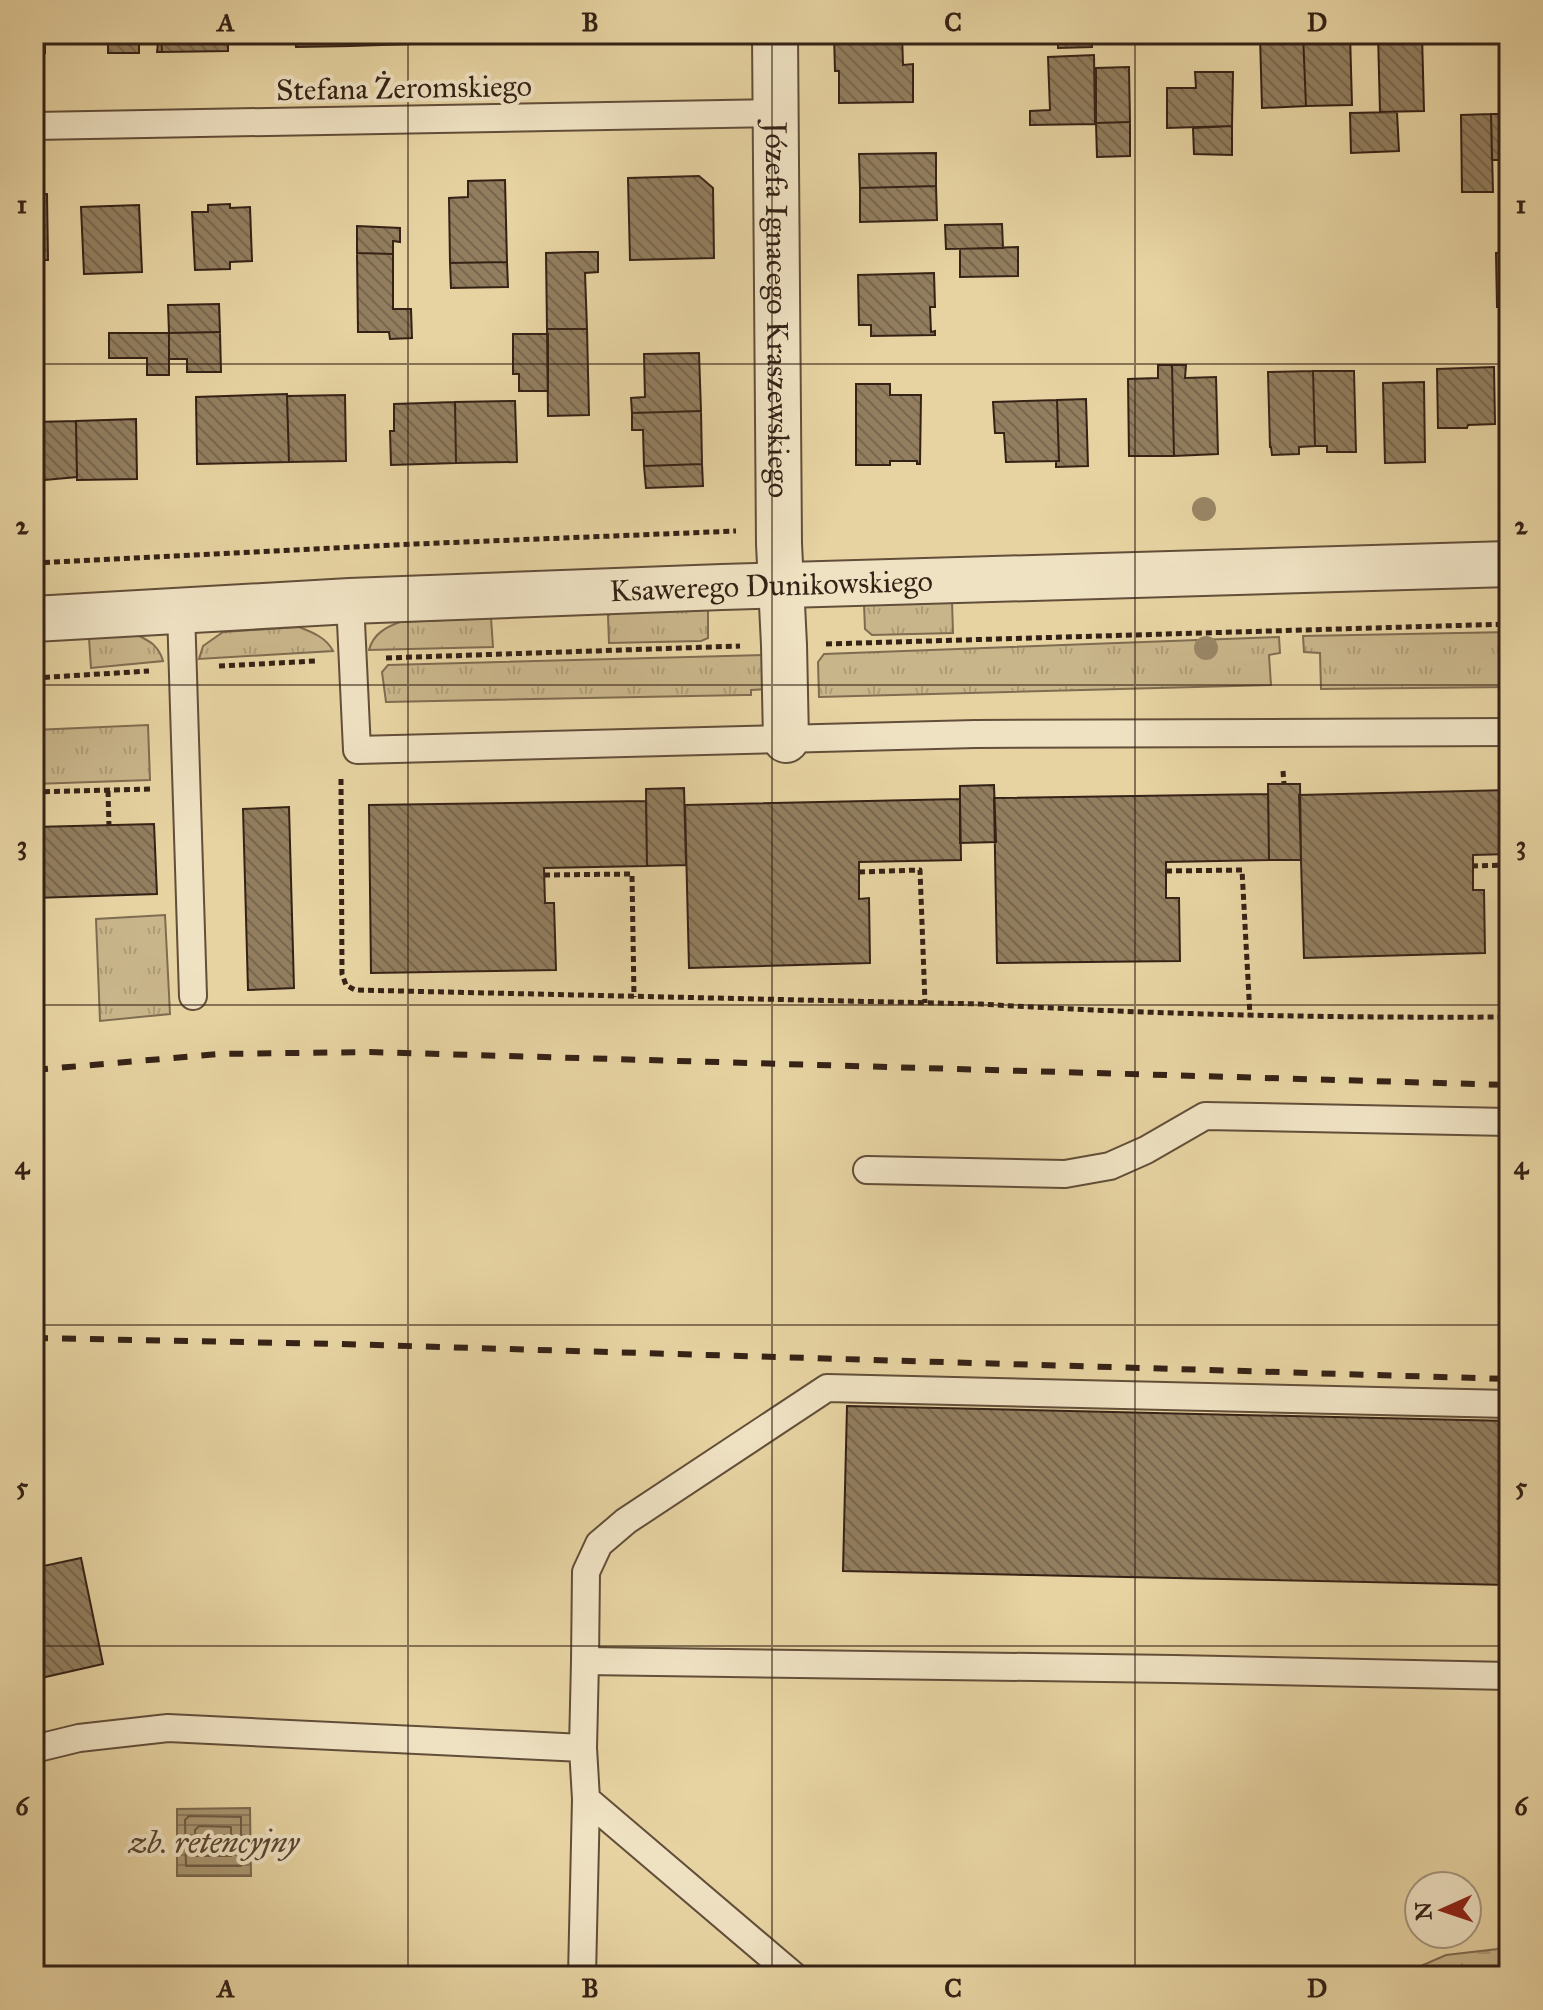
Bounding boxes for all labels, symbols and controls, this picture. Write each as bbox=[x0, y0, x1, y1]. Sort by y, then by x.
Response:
text: A bbox=[215, 6, 235, 38]
text: B bbox=[581, 6, 599, 38]
text: C bbox=[944, 6, 962, 38]
text: D bbox=[1307, 6, 1327, 38]
street label: Stefana Żeromskiego bbox=[276, 68, 532, 108]
street label: Józefa Ignacego Kraszewskiego bbox=[758, 119, 797, 498]
text: 1 bbox=[17, 188, 27, 220]
text: 1 bbox=[1516, 188, 1526, 220]
text: 2 bbox=[16, 509, 30, 541]
text: 2 bbox=[1515, 509, 1529, 541]
street label: Ksawerego Dunikowskiego bbox=[609, 563, 933, 609]
text: 3 bbox=[17, 829, 27, 861]
text: 3 bbox=[1516, 829, 1526, 861]
text: 4 bbox=[15, 1149, 31, 1181]
text: 4 bbox=[1514, 1149, 1530, 1181]
text: 5 bbox=[16, 1470, 29, 1502]
text: 5 bbox=[1515, 1470, 1528, 1502]
text: 6 bbox=[15, 1790, 30, 1822]
text: 6 bbox=[1514, 1790, 1529, 1822]
water label: zb. retencyjny bbox=[127, 1823, 300, 1862]
north arrow bbox=[1403, 1870, 1483, 1950]
text: N bbox=[1410, 1901, 1437, 1921]
text: A bbox=[215, 1972, 235, 2004]
text: B bbox=[581, 1972, 599, 2004]
text: C bbox=[944, 1972, 962, 2004]
text: D bbox=[1307, 1972, 1327, 2004]

